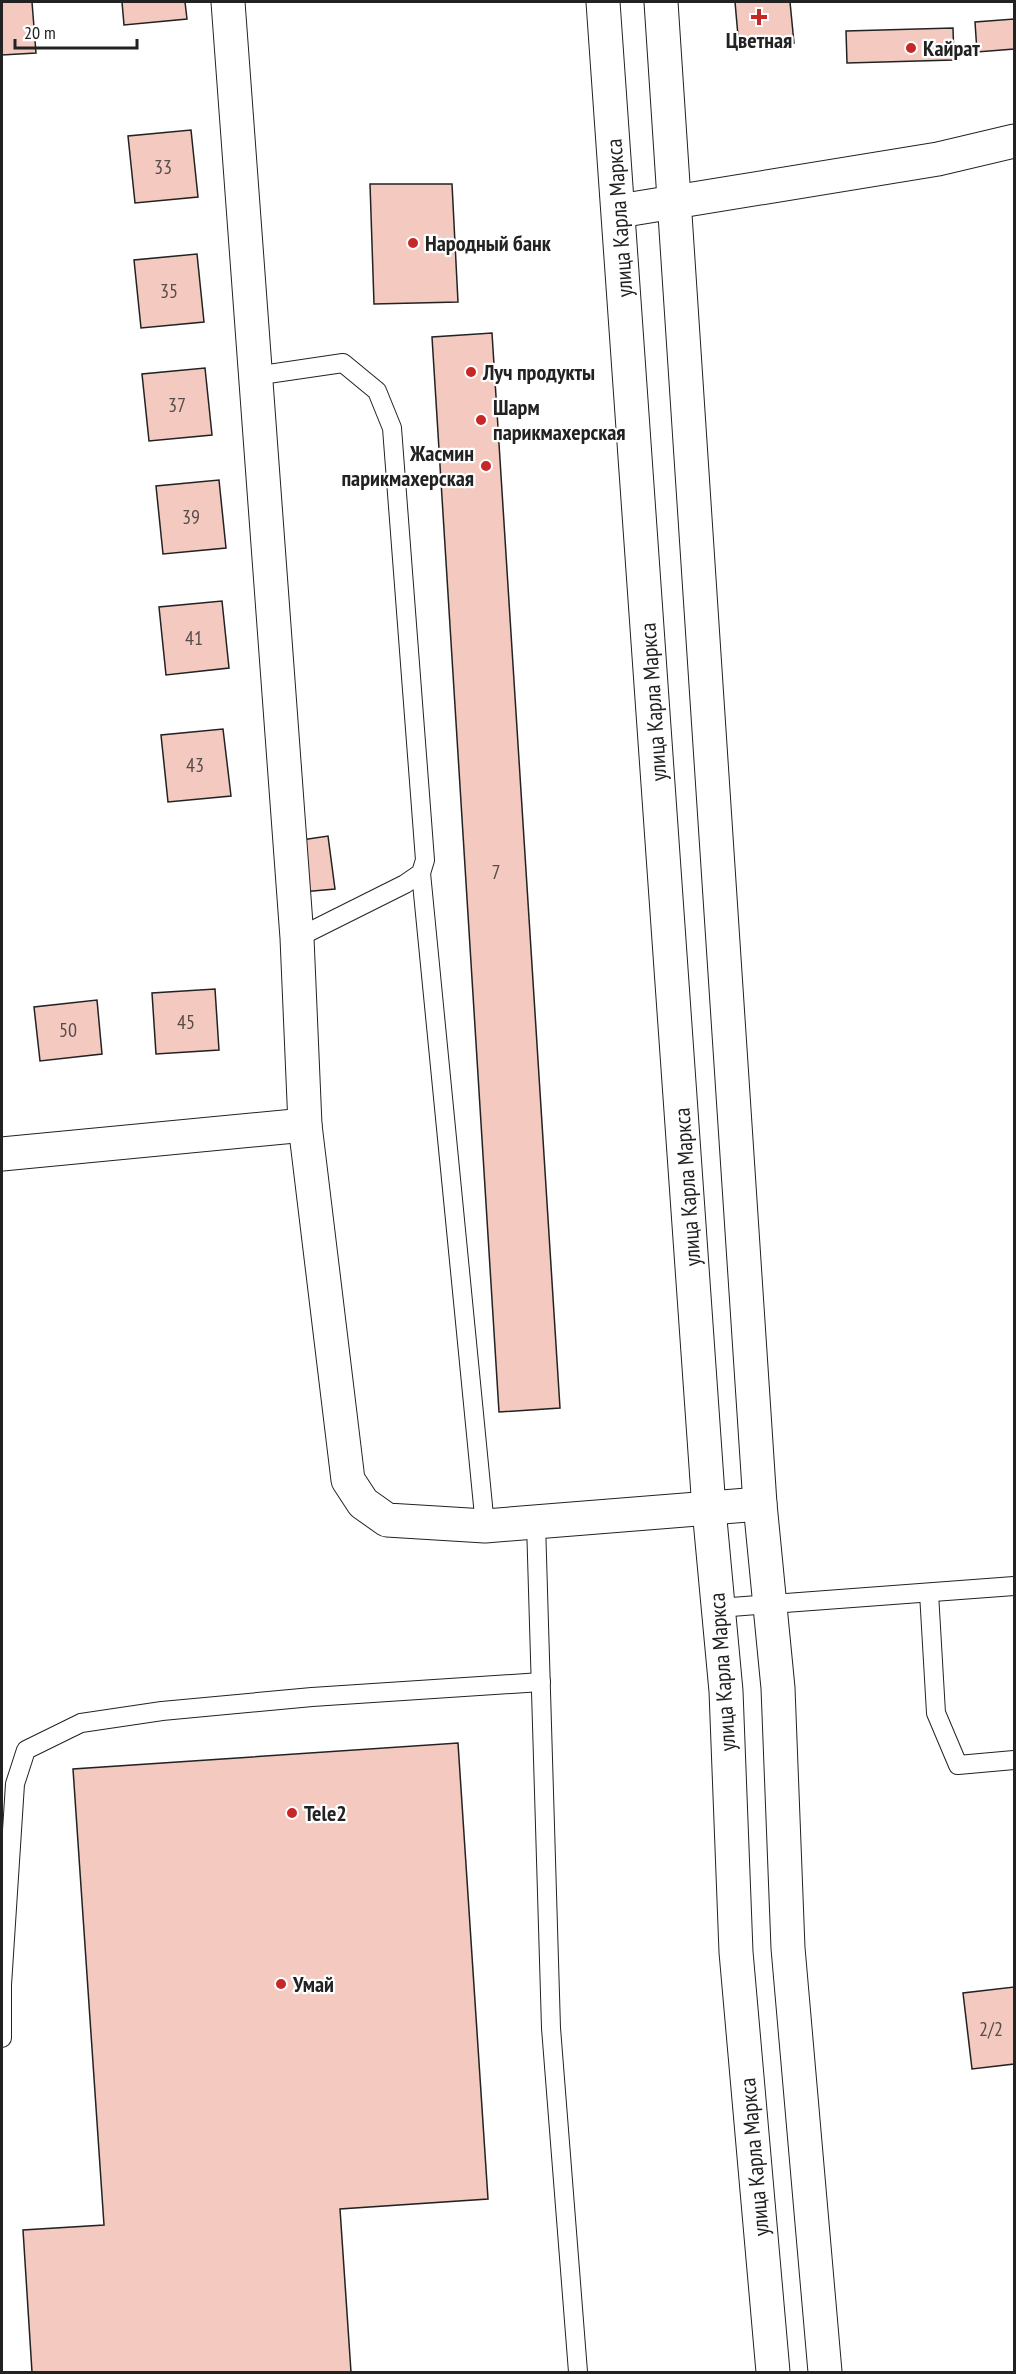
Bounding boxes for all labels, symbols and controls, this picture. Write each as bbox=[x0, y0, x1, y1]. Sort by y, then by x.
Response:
marker: Цветная bbox=[752, 10, 766, 24]
scale bar bbox=[15, 12, 136, 50]
text: 20 m bbox=[24, 21, 56, 44]
place label: Цветная bbox=[726, 26, 792, 54]
place label: Кайрат bbox=[923, 34, 980, 62]
marker: Кайрат bbox=[904, 41, 918, 55]
street label: улица Карла Маркса bbox=[599, 138, 639, 298]
house number: 33 bbox=[154, 154, 172, 180]
place label: Народный банк bbox=[425, 229, 552, 257]
marker: Народный банк bbox=[406, 236, 420, 250]
house number: 35 bbox=[160, 278, 178, 304]
place label: Луч продукты bbox=[482, 358, 595, 386]
marker: Луч продукты bbox=[464, 365, 478, 379]
house number: 37 bbox=[168, 392, 186, 418]
place label: Шарм парикмахерская bbox=[493, 393, 626, 446]
marker: Шарм парикмахерская bbox=[474, 413, 488, 427]
place label: Жасмин парикмахерская bbox=[341, 439, 474, 492]
marker: Жасмин парикмахерская bbox=[479, 459, 493, 473]
house number: 39 bbox=[182, 504, 200, 530]
street label: улица Карла Маркса bbox=[633, 622, 673, 782]
house number: 41 bbox=[185, 625, 203, 651]
house number: 43 bbox=[186, 752, 204, 778]
house number: 7 bbox=[492, 859, 501, 885]
house number: 45 bbox=[177, 1009, 195, 1035]
house number: 50 bbox=[59, 1017, 77, 1043]
street label: улица Карла Маркса bbox=[667, 1107, 707, 1267]
street label: улица Карла Маркса bbox=[702, 1592, 742, 1752]
place label: Tele2 bbox=[304, 1799, 347, 1827]
marker: Tele2 bbox=[285, 1806, 299, 1820]
place label: Умай bbox=[292, 1970, 334, 1998]
marker: Умай bbox=[274, 1977, 288, 1991]
house number: 2/2 bbox=[979, 2016, 1003, 2042]
street label: улица Карла Маркса bbox=[733, 2077, 775, 2237]

